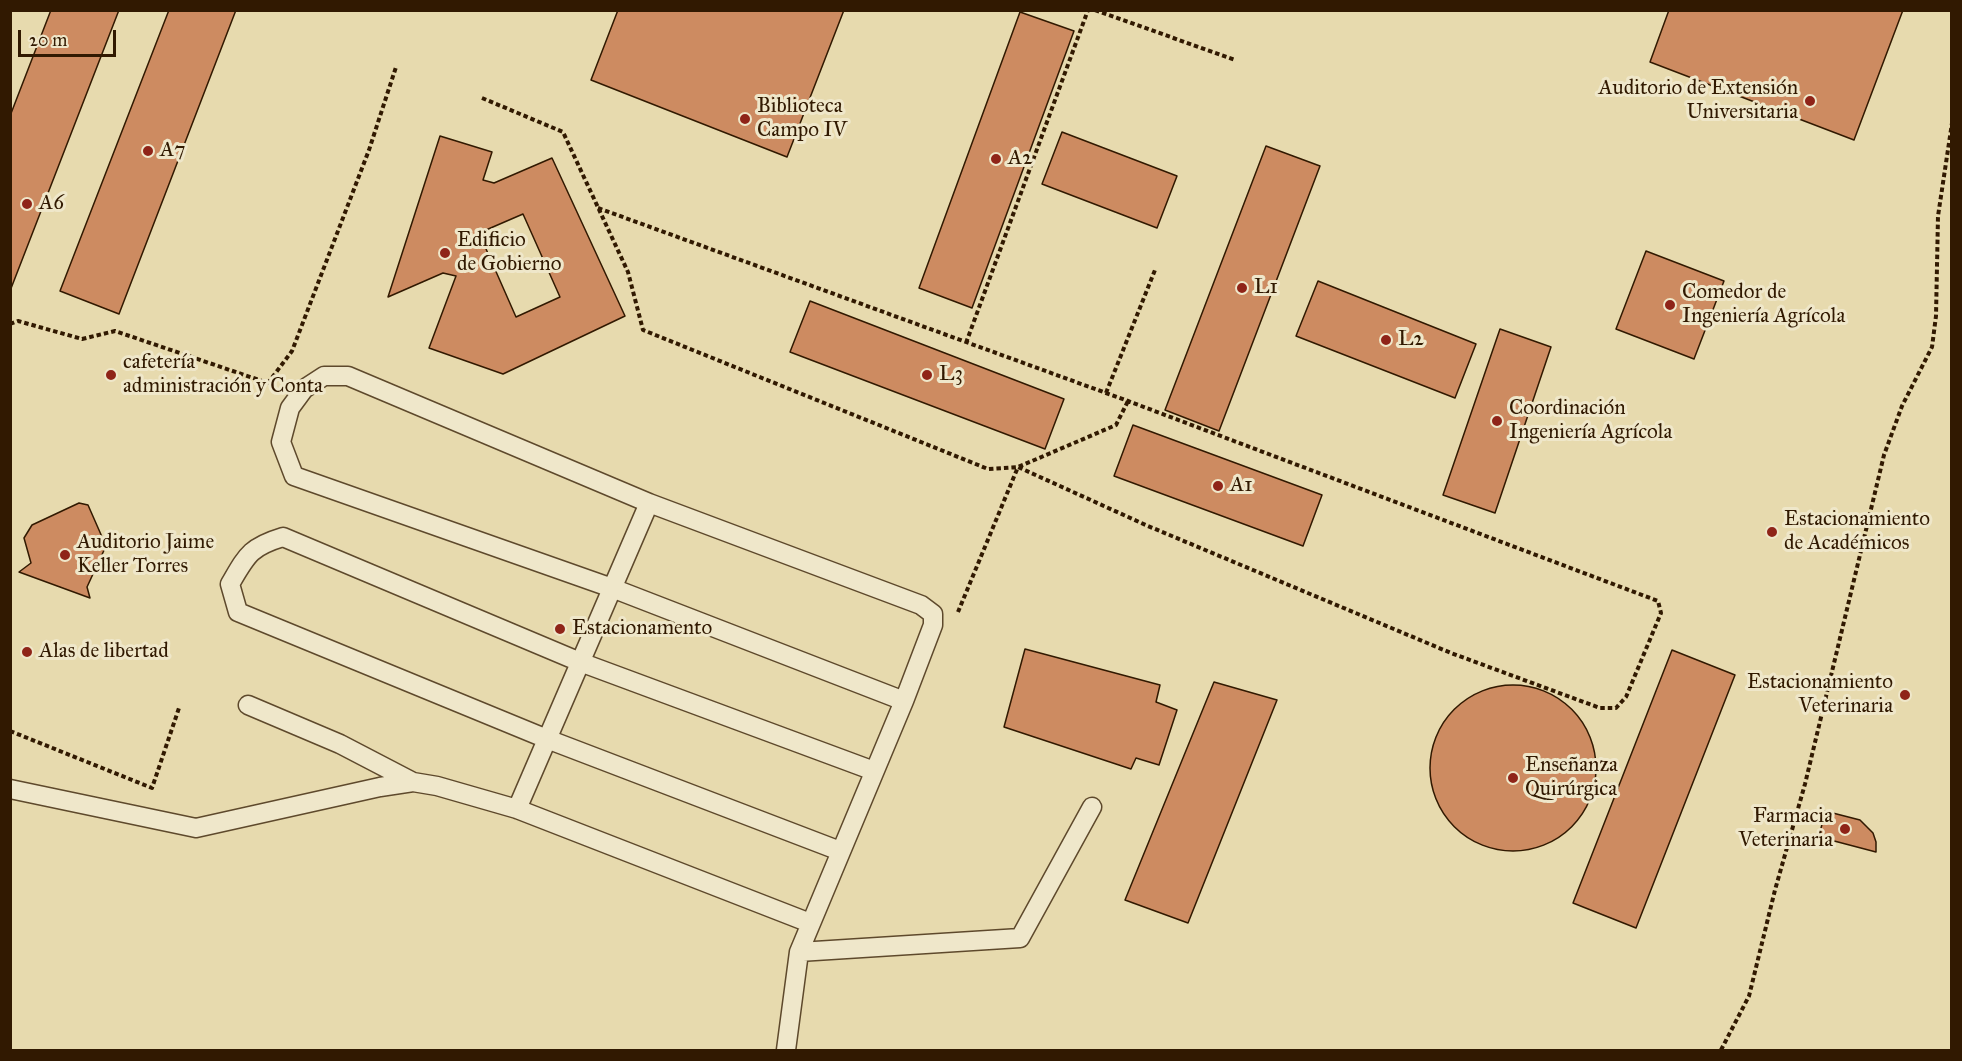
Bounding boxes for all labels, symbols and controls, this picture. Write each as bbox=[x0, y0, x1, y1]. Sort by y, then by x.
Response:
scale bar bbox=[21, 18, 118, 56]
text: 20 m bbox=[29, 29, 67, 51]
place label: Auditorio de Extensión Universitaria bbox=[1599, 76, 1798, 126]
place label: Biblioteca Campo IV bbox=[757, 94, 847, 144]
marker: Auditorio de Extensión Universitaria bbox=[1803, 94, 1817, 108]
marker: Biblioteca Campo IV bbox=[738, 112, 752, 126]
place label: A7 bbox=[160, 138, 185, 164]
marker: A7 bbox=[141, 144, 155, 158]
place label: A2 bbox=[1008, 146, 1032, 172]
marker: A2 bbox=[989, 152, 1003, 166]
place label: A6 bbox=[39, 191, 64, 217]
marker: A6 bbox=[20, 197, 34, 211]
place label: Edificio de Gobierno bbox=[457, 228, 561, 278]
marker: Edificio de Gobierno bbox=[438, 246, 452, 260]
place label: L1 bbox=[1254, 275, 1278, 301]
place label: Comedor de Ingeniería Agrícola bbox=[1682, 280, 1845, 330]
marker: L1 bbox=[1235, 281, 1249, 295]
marker: Comedor de Ingeniería Agrícola bbox=[1663, 298, 1677, 312]
place label: L2 bbox=[1398, 327, 1424, 353]
marker: L2 bbox=[1379, 333, 1393, 347]
place label: cafetería administración y Conta bbox=[123, 350, 323, 400]
place label: L3 bbox=[939, 362, 963, 388]
marker: cafetería administración y Conta bbox=[104, 368, 118, 382]
marker: L3 bbox=[920, 368, 934, 382]
place label: Coordinación Ingeniería Agrícola bbox=[1509, 396, 1672, 446]
marker: Coordinación Ingeniería Agrícola bbox=[1490, 414, 1504, 428]
place label: A1 bbox=[1230, 473, 1252, 499]
marker: A1 bbox=[1211, 479, 1225, 493]
place label: Estacionamiento de Académicos bbox=[1784, 507, 1930, 557]
marker: Estacionamiento de Académicos bbox=[1765, 525, 1779, 539]
place label: Auditorio Jaime Keller Torres bbox=[77, 530, 214, 580]
marker: Auditorio Jaime Keller Torres bbox=[58, 548, 72, 562]
place label: Estacionamento bbox=[572, 616, 712, 642]
marker: Estacionamento bbox=[553, 622, 567, 636]
place label: Alas de libertad bbox=[39, 639, 169, 665]
marker: Alas de libertad bbox=[20, 645, 34, 659]
place label: Estacionamiento Veterinaria bbox=[1747, 670, 1893, 720]
marker: Estacionamiento Veterinaria bbox=[1898, 688, 1912, 702]
place label: Enseñanza Quirúrgica bbox=[1525, 753, 1618, 803]
marker: Enseñanza Quirúrgica bbox=[1506, 771, 1520, 785]
place label: Farmacia Veterinaria bbox=[1739, 804, 1833, 854]
marker: Farmacia Veterinaria bbox=[1838, 822, 1852, 836]

